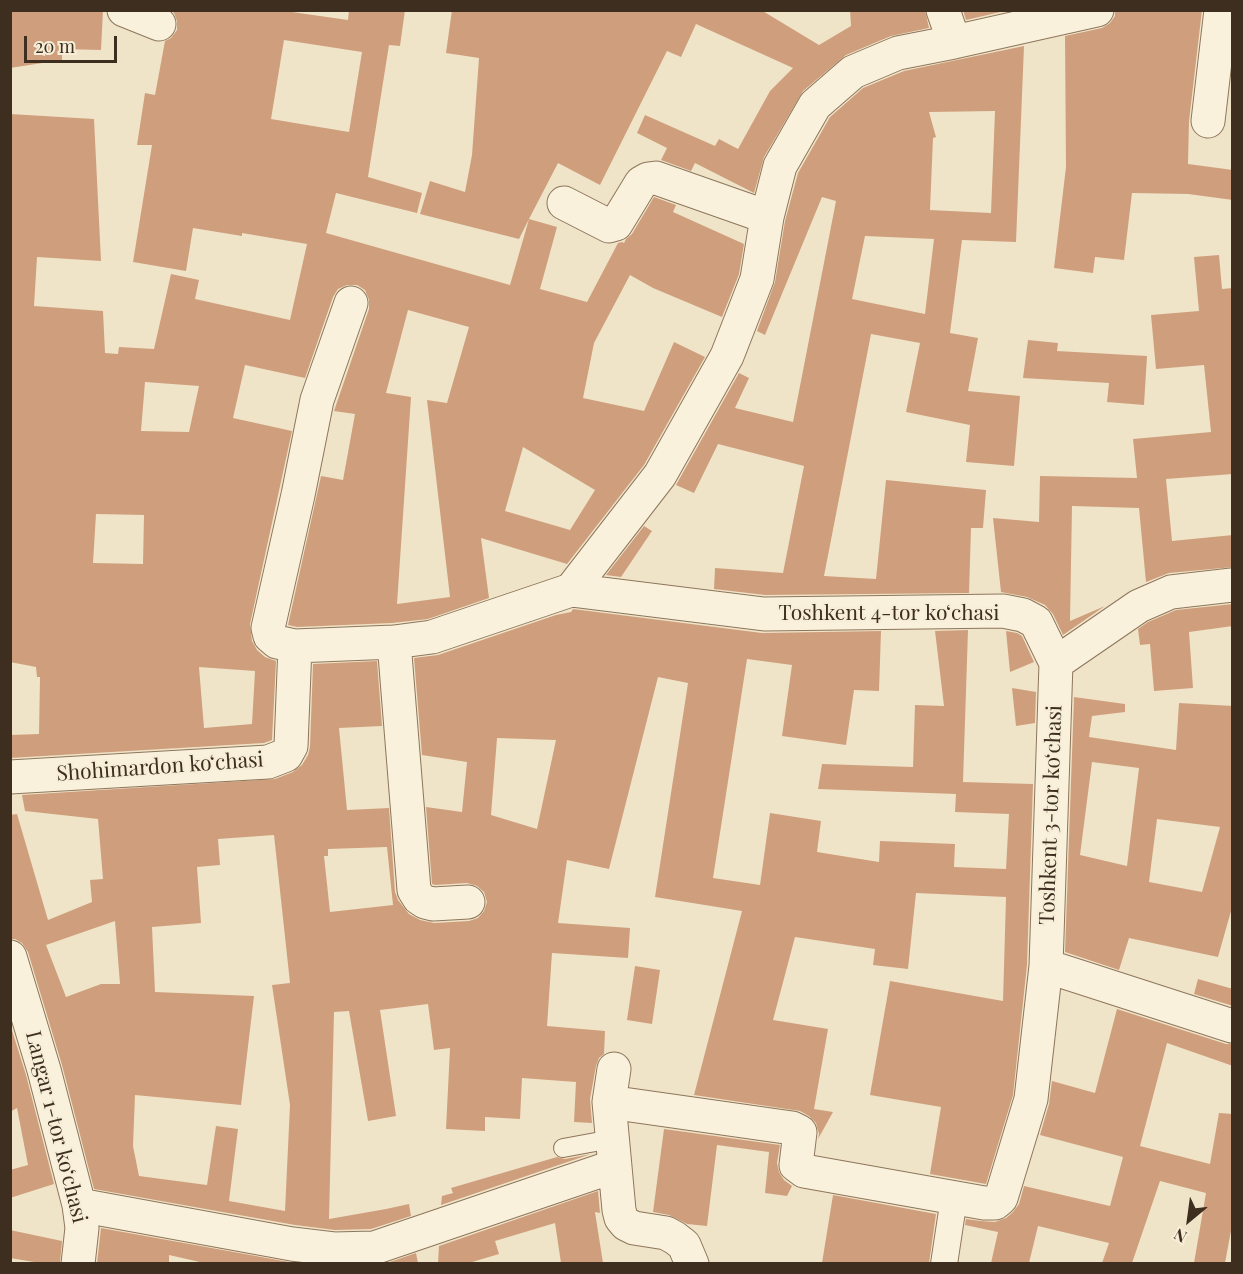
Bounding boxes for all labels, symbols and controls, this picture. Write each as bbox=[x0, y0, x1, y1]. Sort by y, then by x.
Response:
scale bar bbox=[27, 24, 120, 62]
text: 20 m bbox=[35, 34, 75, 58]
street label: Toshkent 4-tor koʻchasi bbox=[779, 600, 999, 626]
street label: Toshkent 3-tor koʻchasi bbox=[1035, 705, 1067, 925]
street label: Shohimardon koʻchasi bbox=[56, 747, 264, 787]
street label: Langar 1-tor koʻchasi bbox=[20, 1028, 92, 1226]
north arrow bbox=[1159, 1190, 1219, 1250]
text: N bbox=[1170, 1224, 1190, 1248]

